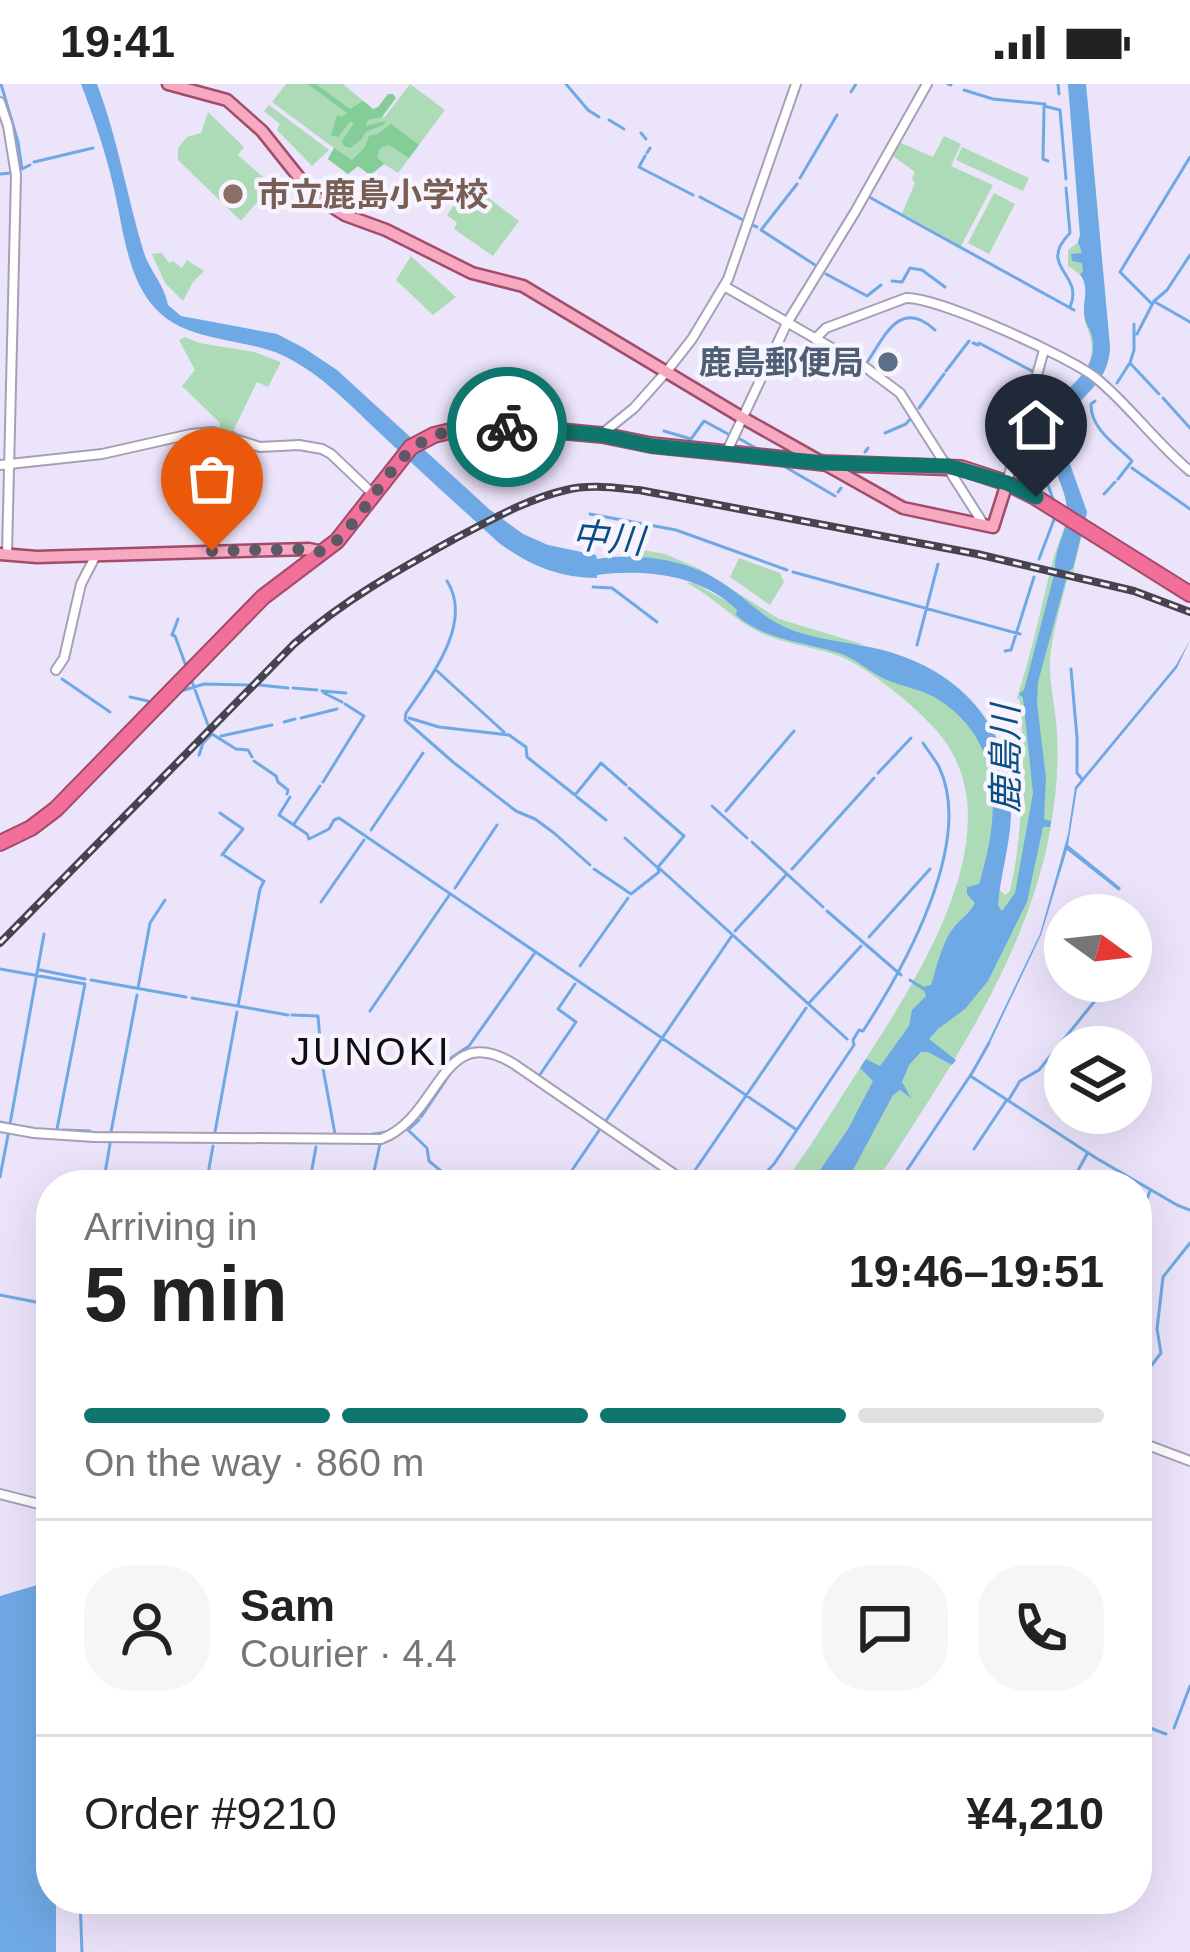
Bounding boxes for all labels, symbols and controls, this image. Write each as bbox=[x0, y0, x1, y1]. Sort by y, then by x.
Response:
text: 19:41 bbox=[60, 16, 175, 67]
place label: 市立鹿島小学校 bbox=[257, 176, 488, 213]
marker: 市立鹿島小学校 bbox=[220, 181, 246, 207]
place label: 鹿島郵便局 bbox=[699, 344, 864, 381]
marker: 鹿島郵便局 bbox=[875, 349, 901, 375]
courier bbox=[447, 367, 567, 487]
pin bbox=[985, 374, 1087, 497]
icon: home bbox=[1003, 392, 1069, 458]
icon: bike bbox=[474, 394, 540, 460]
pin bbox=[161, 428, 263, 551]
icon: bag bbox=[179, 446, 245, 512]
water label: 中川 bbox=[570, 514, 650, 562]
water label: 鹿島川 bbox=[985, 701, 1026, 813]
north arrow bbox=[1044, 894, 1152, 1002]
map controls bbox=[1044, 894, 1152, 1134]
button: layers bbox=[1044, 1026, 1152, 1134]
district label: JUNOKI bbox=[290, 1030, 452, 1073]
text: Arriving in bbox=[84, 1205, 257, 1248]
text: 19:46–19:51 bbox=[849, 1246, 1104, 1297]
text: 5 min bbox=[84, 1250, 288, 1338]
text: On the way · 860 m bbox=[84, 1441, 424, 1484]
button: person bbox=[84, 1565, 210, 1691]
button: chat bbox=[822, 1565, 948, 1691]
button: phone bbox=[978, 1565, 1104, 1691]
text: Sam bbox=[240, 1580, 335, 1631]
text: Courier · 4.4 bbox=[240, 1632, 457, 1675]
text: Order #9210 bbox=[84, 1788, 337, 1839]
text: ¥4,210 bbox=[966, 1788, 1104, 1839]

